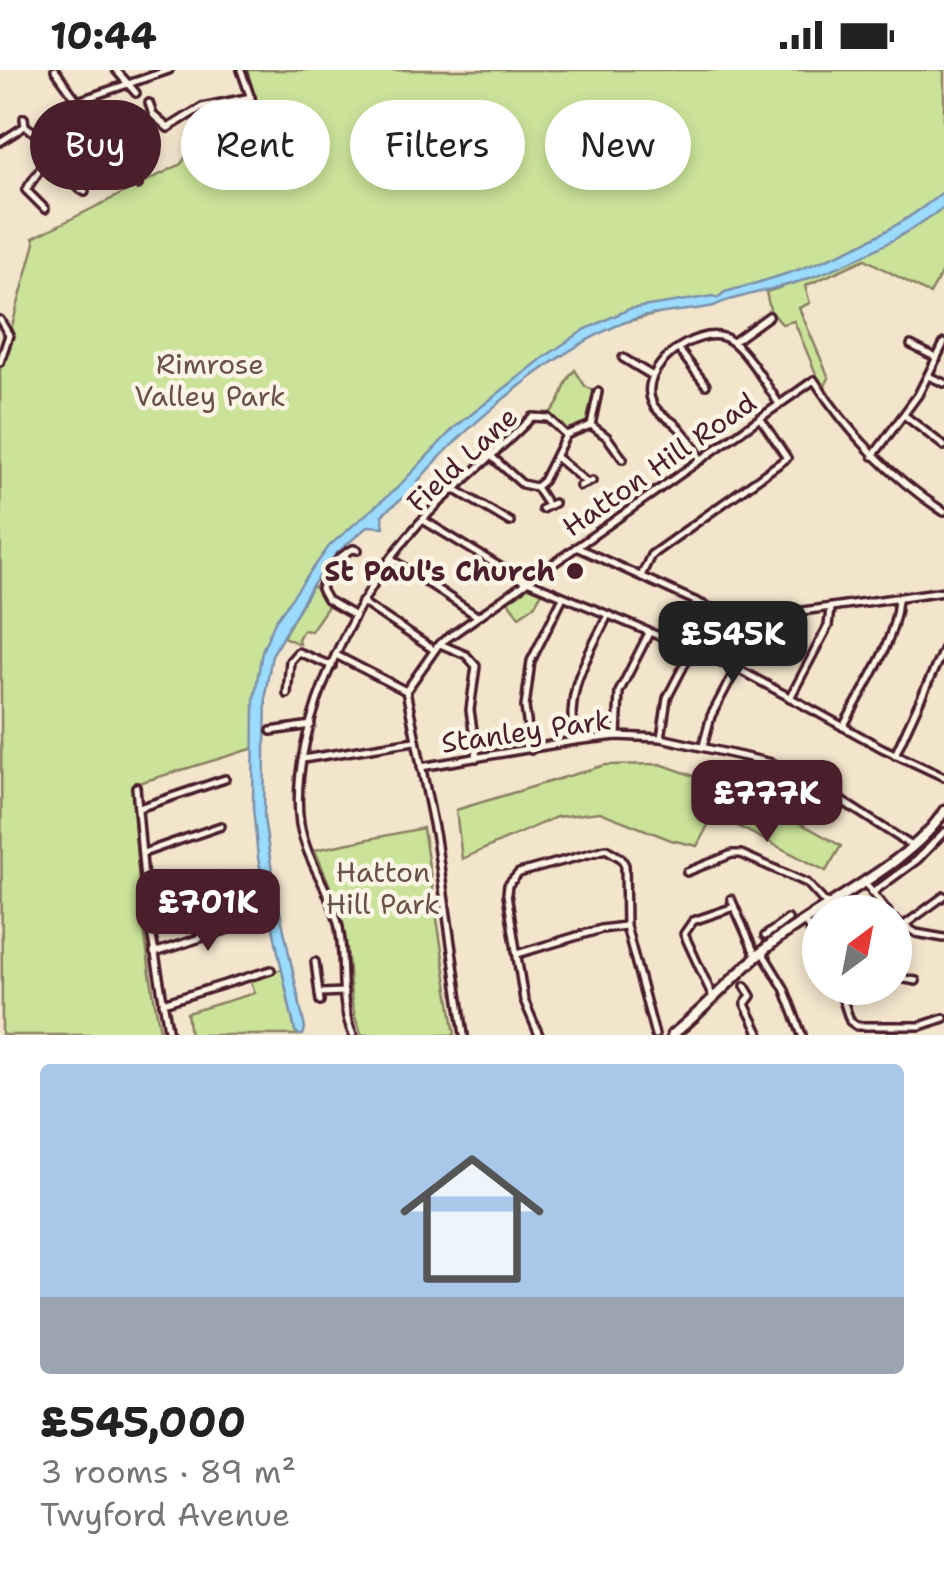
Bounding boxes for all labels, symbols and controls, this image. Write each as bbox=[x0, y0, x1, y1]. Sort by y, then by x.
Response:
text: 10:44 bbox=[50, 10, 157, 61]
chip: Buy bbox=[30, 100, 161, 190]
chip: Rent bbox=[181, 100, 330, 190]
chip: Filters bbox=[350, 100, 525, 190]
chip: New bbox=[545, 100, 691, 190]
park label: Rimrose Valley Park bbox=[134, 345, 286, 415]
street label: Hatton Hill Road bbox=[555, 383, 763, 545]
street label: Field Lane bbox=[398, 398, 526, 520]
place label: St Paul's Church bbox=[324, 552, 555, 590]
marker: St Paul's Church bbox=[564, 560, 586, 582]
pin: £545K bbox=[663, 601, 803, 686]
text: £545K bbox=[680, 612, 786, 655]
street label: Stanley Park bbox=[439, 700, 613, 762]
pin: £777K bbox=[697, 760, 837, 845]
text: £777K bbox=[713, 771, 821, 814]
park label: Hatton Hill Park bbox=[326, 853, 440, 923]
pin: £701K bbox=[138, 869, 278, 954]
text: £701K bbox=[158, 880, 258, 923]
north arrow bbox=[802, 895, 912, 1005]
map controls bbox=[802, 895, 912, 1005]
icon: home bbox=[382, 1129, 562, 1309]
text: £545,000 bbox=[40, 1394, 246, 1450]
text: 3 rooms · 89 m² bbox=[40, 1450, 296, 1493]
text: Twyford Avenue bbox=[40, 1493, 290, 1536]

